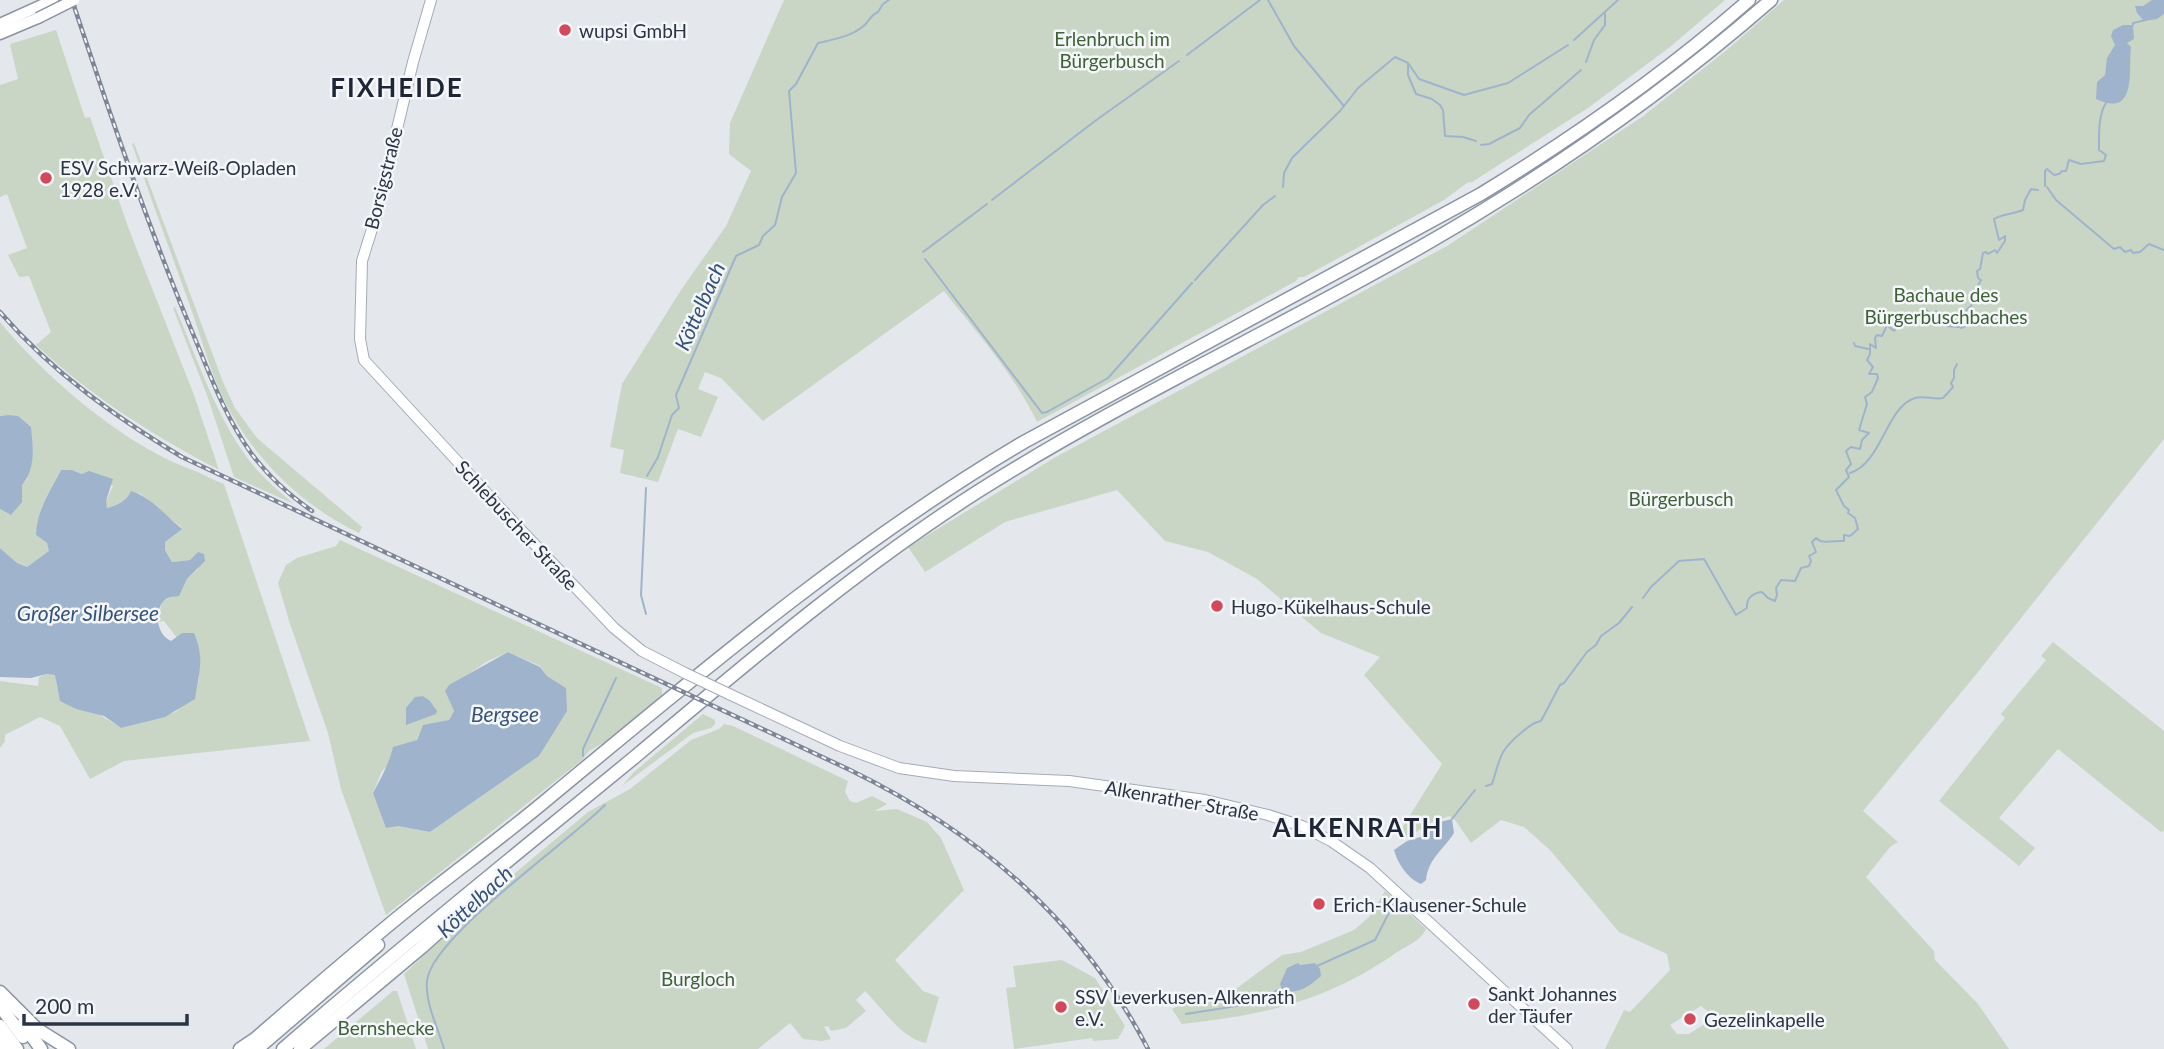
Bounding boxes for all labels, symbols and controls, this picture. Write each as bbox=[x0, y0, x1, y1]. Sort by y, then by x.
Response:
place label: wupsi GmbH bbox=[579, 19, 687, 42]
marker: wupsi GmbH bbox=[557, 22, 573, 38]
park label: Erlenbruch im Bürgerbusch bbox=[1054, 27, 1170, 72]
district label: FIXHEIDE bbox=[330, 71, 464, 103]
street label: Borsigstraße bbox=[359, 124, 407, 232]
place label: ESV Schwarz-Weiß-Opladen 1928 e.V. bbox=[60, 156, 296, 201]
marker: ESV Schwarz-Weiß-Opladen 1928 e.V. bbox=[38, 170, 54, 186]
water label: Köttelbach bbox=[669, 258, 729, 354]
park label: Bachaue des Bürgerbuschbaches bbox=[1864, 283, 2028, 328]
street label: Schlebuscher Straße bbox=[451, 455, 583, 595]
park label: Bürgerbusch bbox=[1628, 487, 1734, 510]
place label: Hugo-Kükelhaus-Schule bbox=[1231, 595, 1431, 618]
marker: Hugo-Kükelhaus-Schule bbox=[1209, 598, 1225, 614]
water label: Großer Silbersee bbox=[17, 600, 159, 625]
water label: Bergsee bbox=[471, 701, 539, 726]
street label: Alkenrather Straße bbox=[1103, 775, 1261, 825]
district label: ALKENRATH bbox=[1272, 811, 1443, 843]
water label: Köttelbach bbox=[431, 860, 517, 942]
place label: Erich-Klausener-Schule bbox=[1333, 893, 1527, 916]
marker: Erich-Klausener-Schule bbox=[1311, 896, 1327, 912]
park label: Burgloch bbox=[661, 967, 735, 990]
scale bar bbox=[24, 982, 187, 1026]
place label: Sankt Johannes der Täufer bbox=[1488, 982, 1617, 1027]
place label: SSV Leverkusen-Alkenrath e.V. bbox=[1075, 985, 1295, 1030]
text: 200 m bbox=[35, 993, 94, 1018]
marker: Sankt Johannes der Täufer bbox=[1466, 996, 1482, 1012]
marker: SSV Leverkusen-Alkenrath e.V. bbox=[1053, 999, 1069, 1015]
place label: Gezelinkapelle bbox=[1704, 1008, 1825, 1031]
marker: Gezelinkapelle bbox=[1682, 1011, 1698, 1027]
park label: Bernshecke bbox=[338, 1016, 434, 1039]

